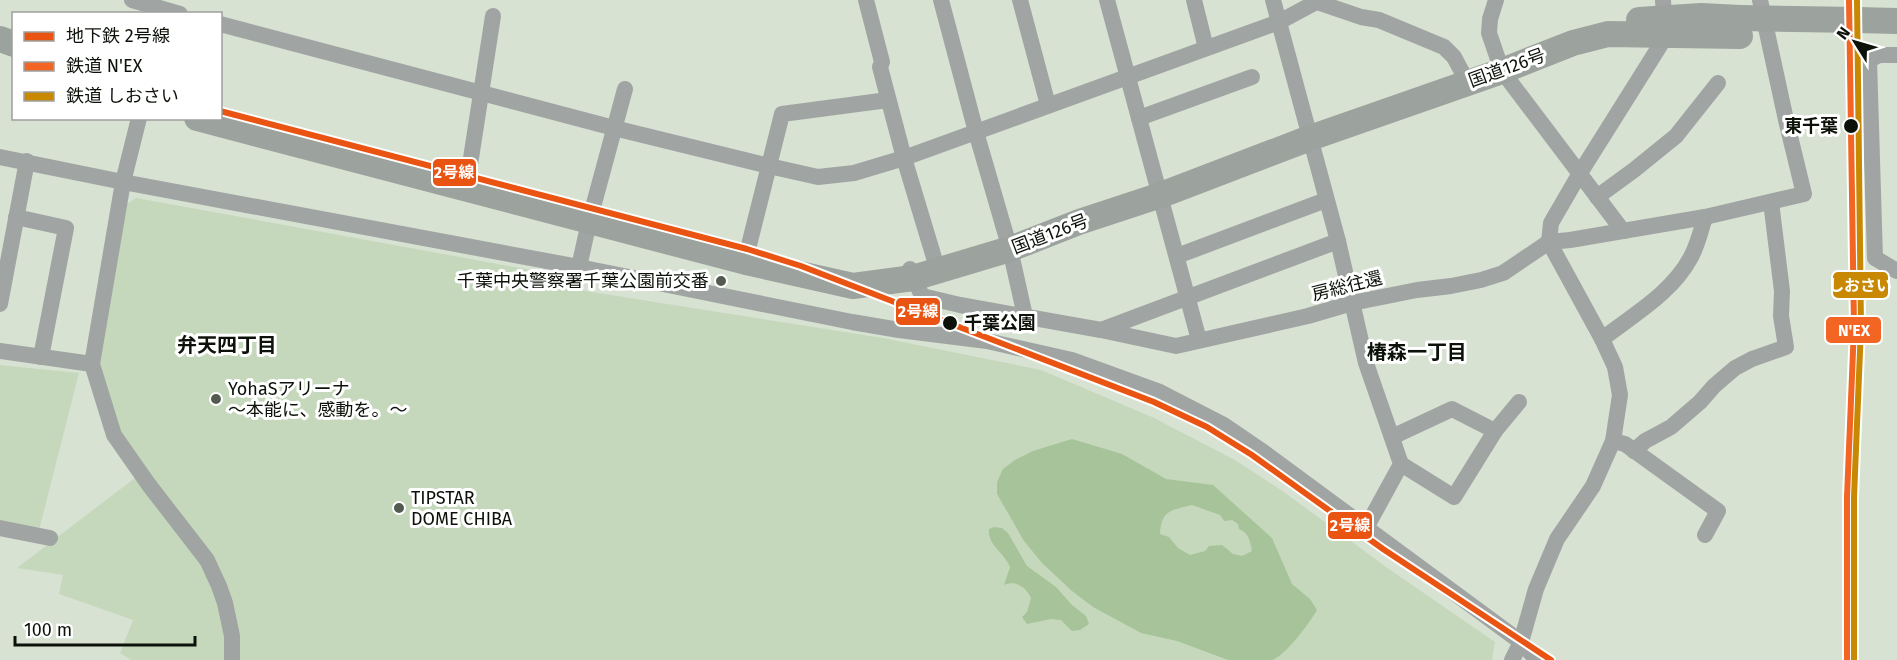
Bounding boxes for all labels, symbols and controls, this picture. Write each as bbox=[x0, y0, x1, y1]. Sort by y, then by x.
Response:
legend bbox=[12, 12, 222, 120]
north arrow bbox=[1825, 12, 1885, 72]
text: N bbox=[1833, 23, 1854, 43]
text: 地下鉄 2号線 bbox=[66, 25, 170, 47]
street label: 国道126号 bbox=[1466, 44, 1548, 92]
text: 鉄道 N'EX bbox=[66, 55, 143, 77]
text: 鉄道 しおさい bbox=[66, 85, 179, 107]
place label: 東千葉 bbox=[1784, 115, 1838, 137]
marker: 東千葉 bbox=[1842, 117, 1860, 135]
line badge: 2号線 bbox=[432, 158, 477, 187]
text: 2号線 bbox=[434, 163, 474, 182]
street label: 国道126号 bbox=[1009, 209, 1091, 259]
street label: 房総往還 bbox=[1309, 267, 1385, 305]
place label: 千葉中央警察署千葉公園前交番 bbox=[457, 270, 709, 292]
line badge: しおさい bbox=[1832, 271, 1889, 299]
marker: 千葉中央警察署千葉公園前交番 bbox=[714, 274, 728, 288]
text: しおさい bbox=[1828, 276, 1892, 295]
line badge: 2号線 bbox=[895, 297, 941, 326]
text: 2号線 bbox=[898, 302, 938, 321]
place label: 千葉公園 bbox=[964, 312, 1036, 334]
marker: 千葉公園 bbox=[941, 314, 959, 332]
line badge: N'EX bbox=[1825, 316, 1882, 344]
text: N'EX bbox=[1838, 321, 1871, 340]
district label: 弁天四丁目 bbox=[177, 333, 277, 357]
district label: 椿森一丁目 bbox=[1367, 340, 1467, 364]
place label: YohaSアリーナ ～本能に、感動を。～ bbox=[228, 378, 407, 421]
marker: YohaSアリーナ ～本能に、感動を。～ bbox=[209, 392, 223, 406]
place label: TIPSTAR DOME CHIBA bbox=[411, 487, 513, 530]
marker: TIPSTAR DOME CHIBA bbox=[392, 501, 406, 515]
line badge: 2号線 bbox=[1327, 511, 1373, 540]
text: 2号線 bbox=[1330, 516, 1370, 535]
scale bar bbox=[15, 609, 195, 647]
text: 100 m bbox=[24, 619, 72, 641]

